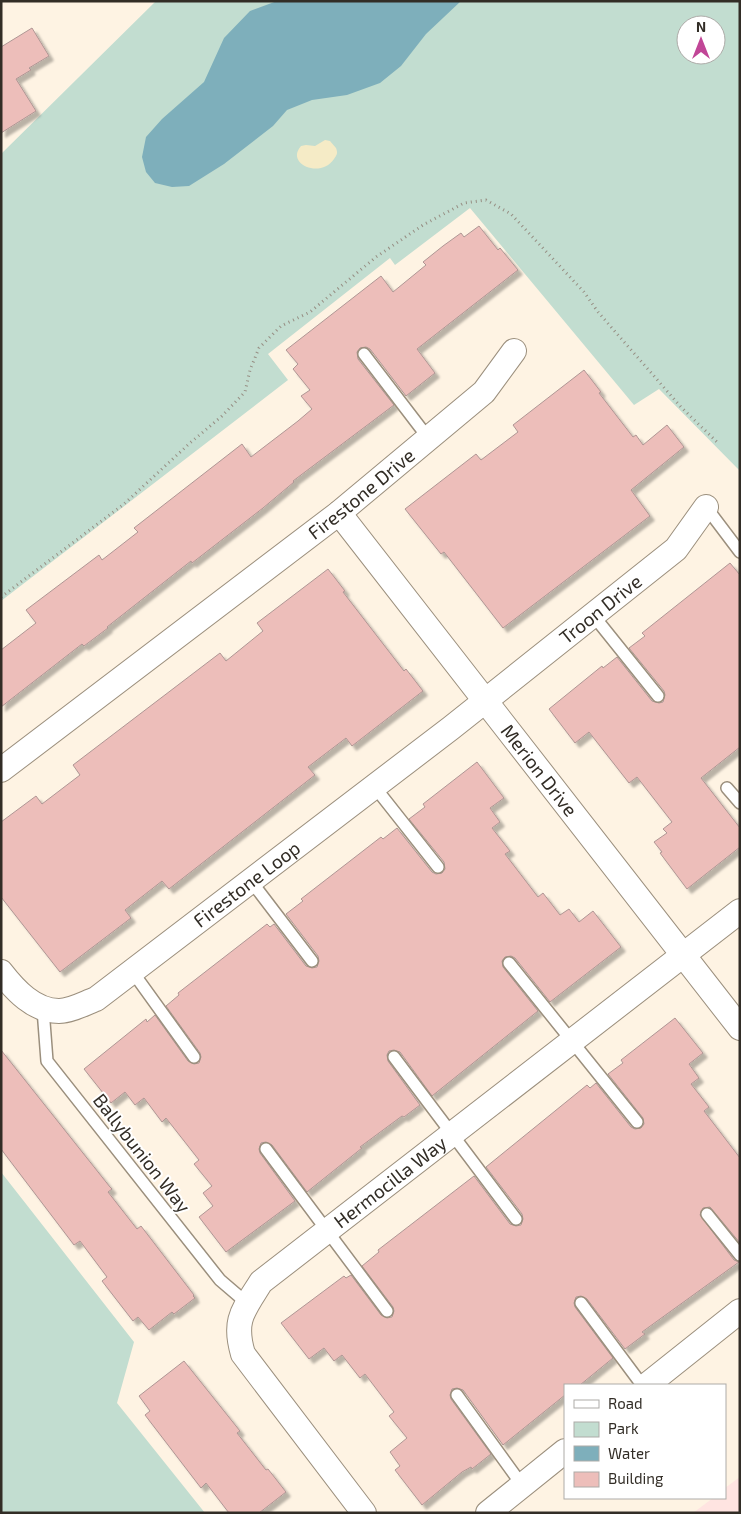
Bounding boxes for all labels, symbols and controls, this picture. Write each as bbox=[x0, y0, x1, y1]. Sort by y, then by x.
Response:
north arrow bbox=[676, 15, 726, 65]
text: N bbox=[696, 18, 706, 35]
street label: Firestone Drive bbox=[303, 443, 419, 544]
street label: Troon Drive bbox=[554, 569, 646, 648]
street label: Merion Drive bbox=[497, 719, 583, 821]
street label: Firestone Loop bbox=[188, 836, 304, 932]
street label: Ballybunion Way bbox=[89, 1089, 196, 1217]
street label: Hermocilla Way bbox=[329, 1131, 451, 1232]
legend bbox=[564, 1384, 726, 1499]
text: Road bbox=[608, 1394, 643, 1412]
text: Park bbox=[608, 1419, 639, 1437]
text: Water bbox=[608, 1444, 650, 1462]
text: Building bbox=[608, 1469, 664, 1487]

